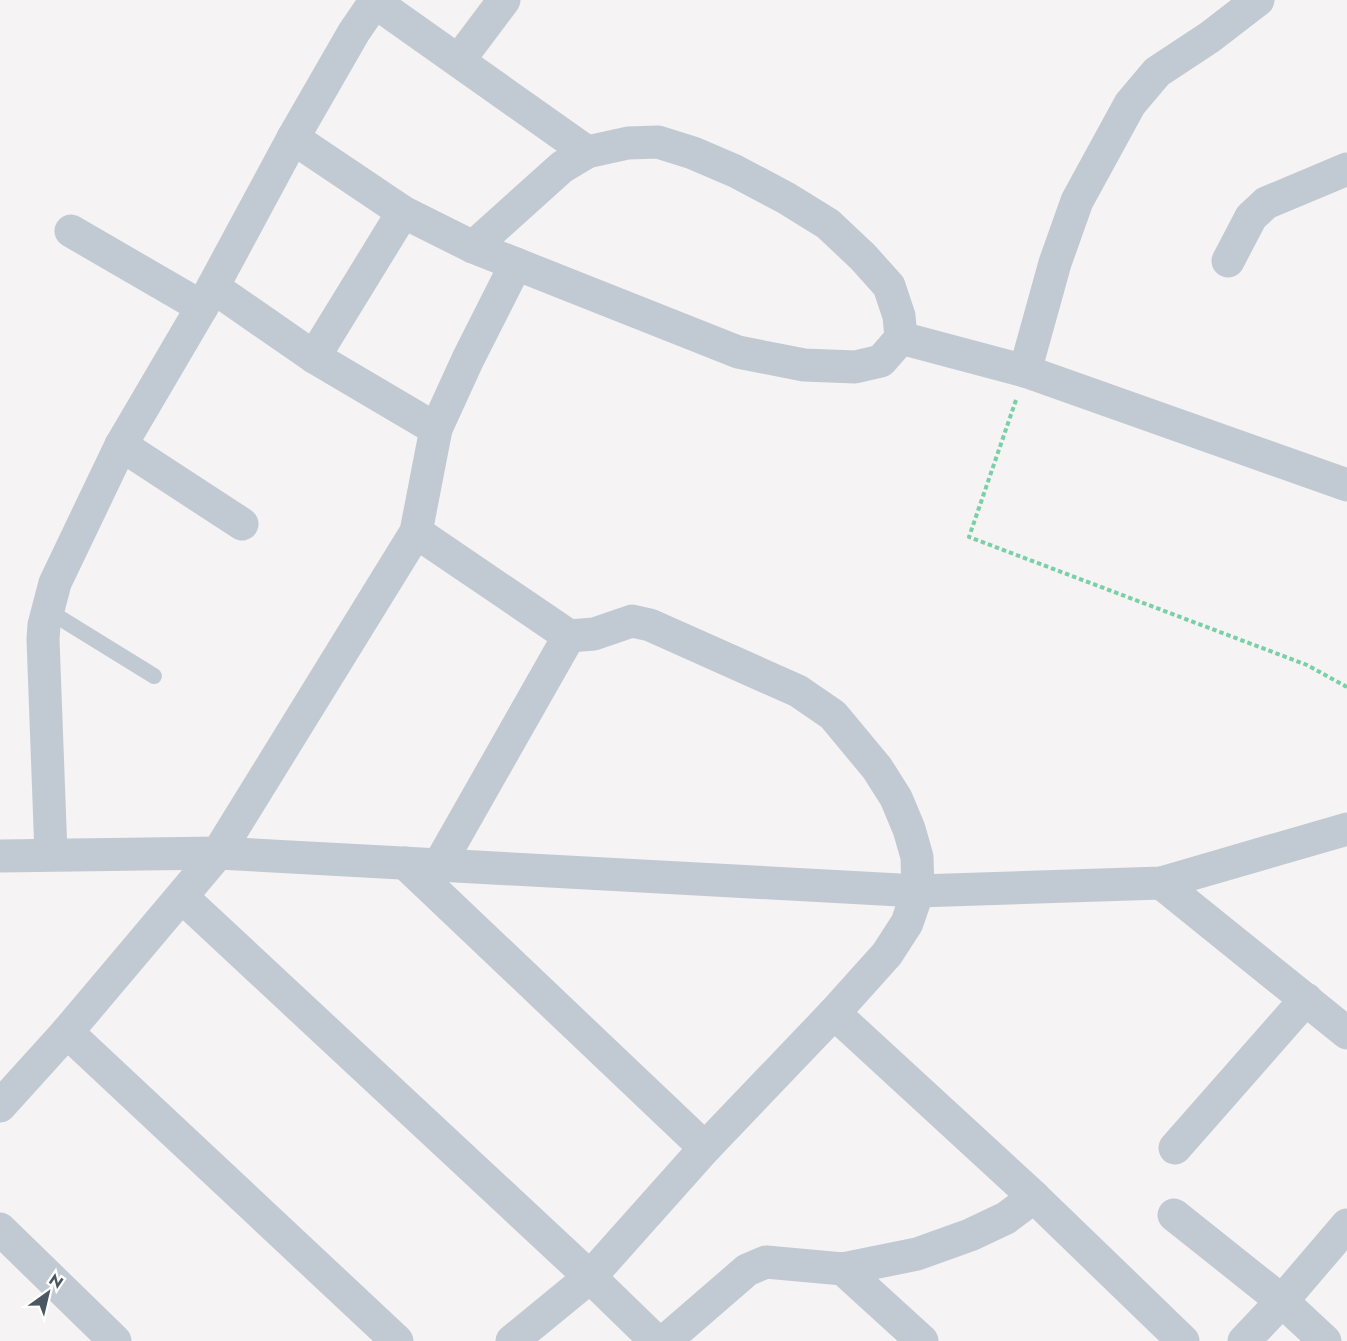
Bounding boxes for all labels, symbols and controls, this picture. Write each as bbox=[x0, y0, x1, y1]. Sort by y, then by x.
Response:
north arrow bbox=[18, 1263, 78, 1323]
text: N bbox=[44, 1268, 68, 1294]

